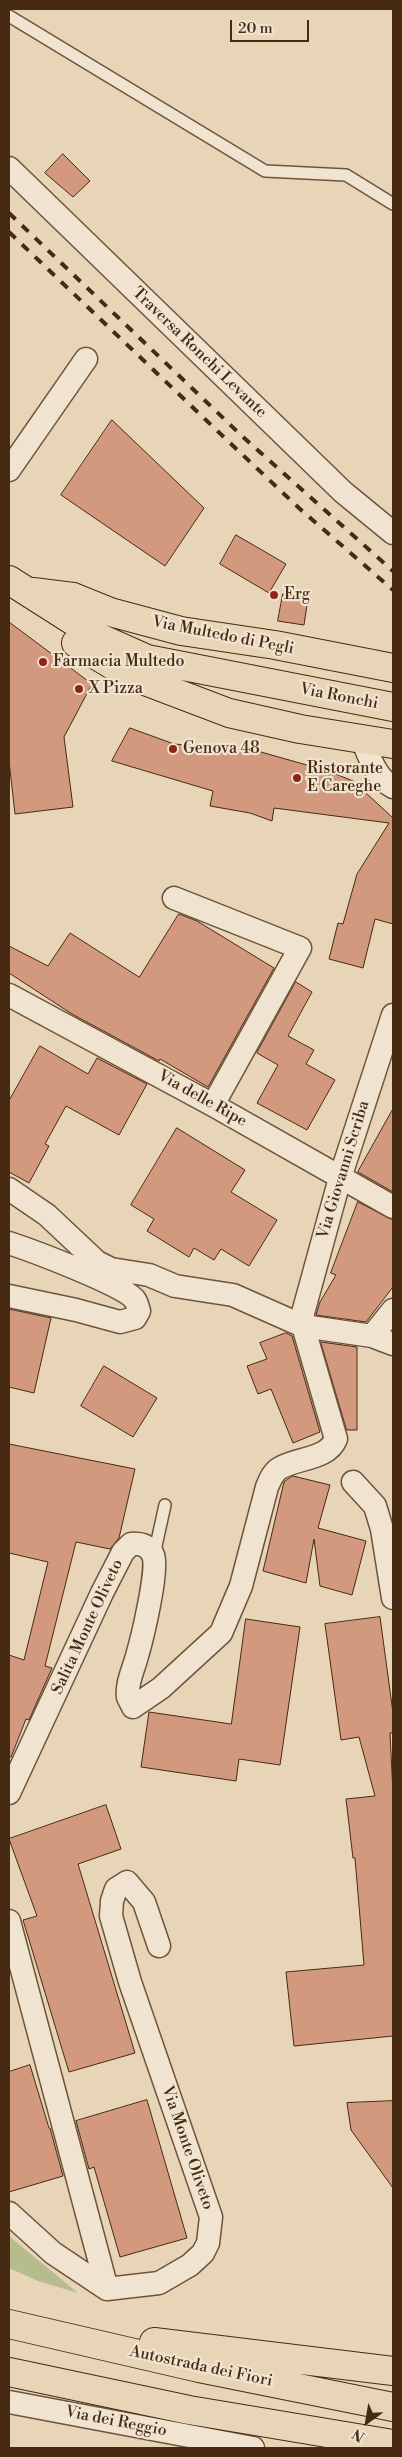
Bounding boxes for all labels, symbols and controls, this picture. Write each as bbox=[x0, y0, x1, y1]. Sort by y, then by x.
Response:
scale bar bbox=[232, 10, 311, 42]
text: 20 m bbox=[238, 19, 273, 38]
street label: Traversa Ronchi Levante bbox=[128, 284, 270, 422]
place label: Erg bbox=[284, 585, 310, 605]
marker: Erg bbox=[268, 589, 280, 601]
street label: Via Multedo di Pegli bbox=[150, 613, 296, 659]
place label: Farmacia Multedo bbox=[53, 652, 184, 672]
marker: Farmacia Multedo bbox=[37, 656, 49, 668]
place label: X Pizza bbox=[89, 679, 143, 699]
street label: Via Ronchi bbox=[298, 680, 380, 714]
marker: X Pizza bbox=[73, 683, 85, 695]
place label: Genova 48 bbox=[183, 739, 260, 759]
marker: Genova 48 bbox=[167, 743, 179, 755]
place label: Ristorante E Careghe bbox=[307, 759, 383, 797]
marker: Ristorante E Careghe bbox=[291, 772, 303, 784]
street label: Via delle Ripe bbox=[154, 1067, 250, 1131]
street label: Via Giovanni Scriba bbox=[314, 1099, 374, 1241]
street label: Salita Monte Oliveto bbox=[48, 1556, 128, 1698]
street label: Via Monte Oliveto bbox=[157, 2084, 217, 2212]
street label: Autostrada dei Fiori bbox=[128, 2342, 274, 2392]
north arrow bbox=[342, 2397, 392, 2447]
street label: Via dei Reggio bbox=[64, 2403, 168, 2441]
text: N bbox=[350, 2424, 369, 2445]

